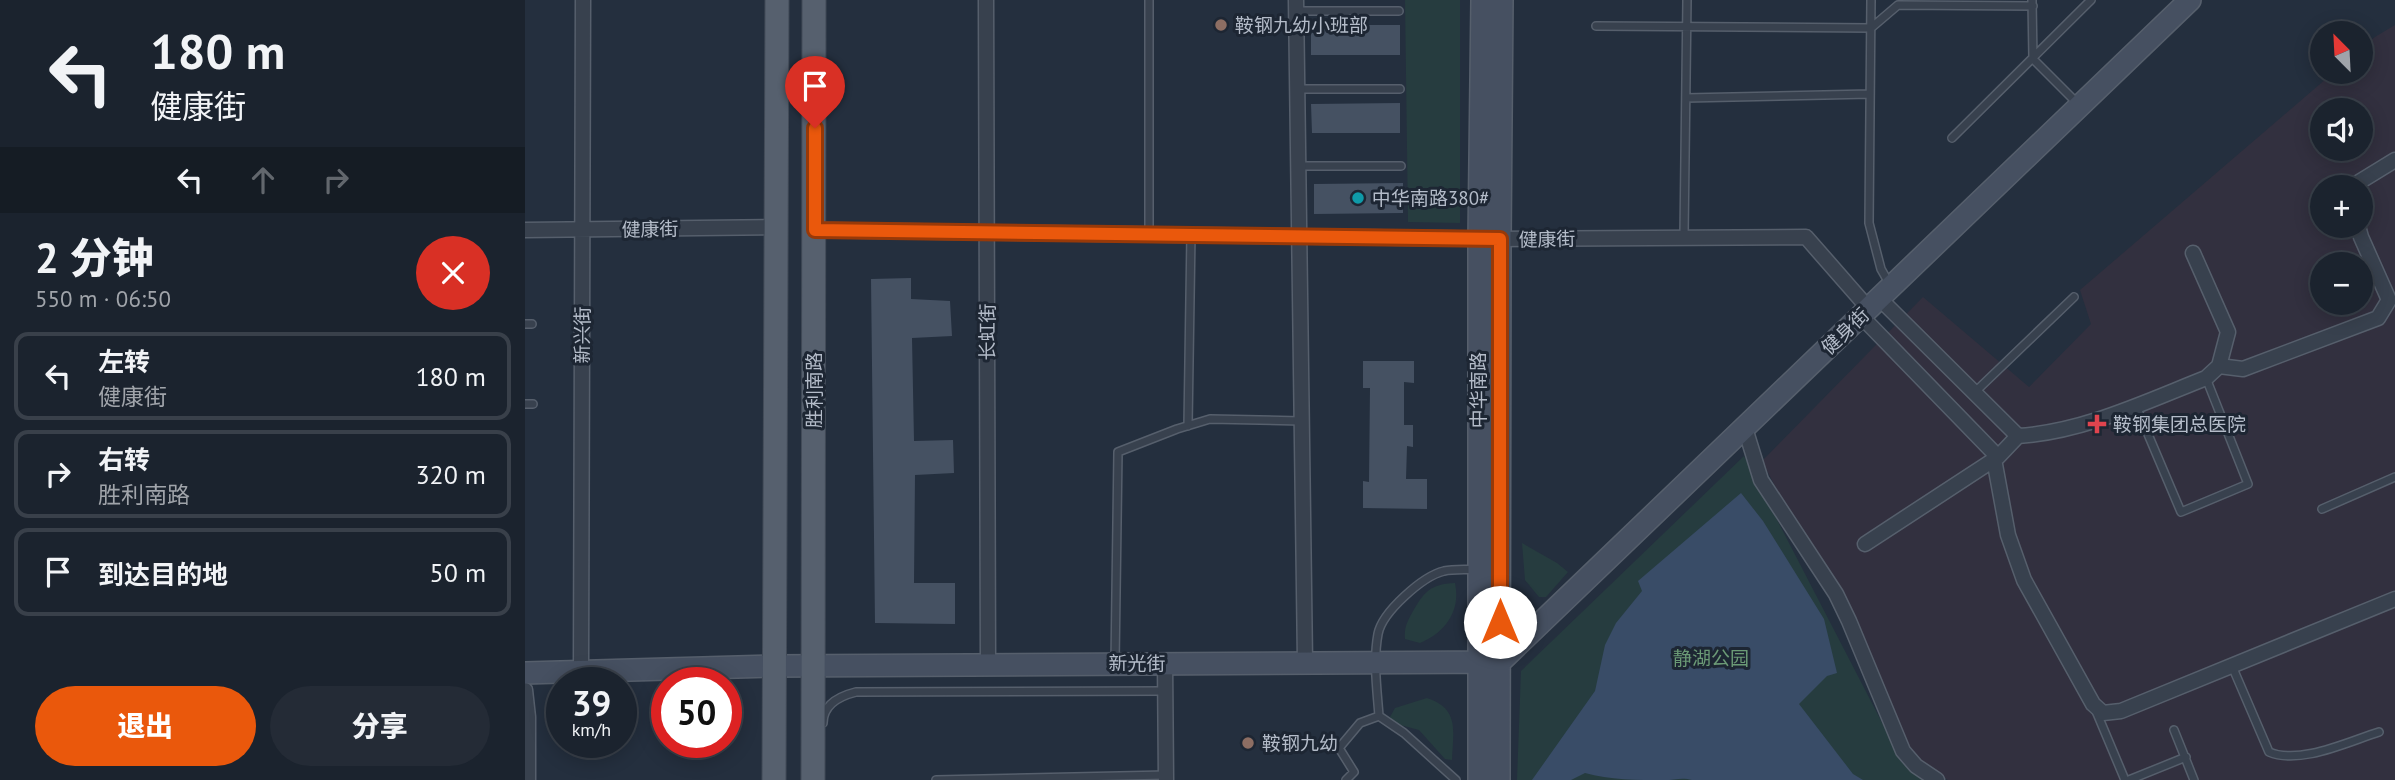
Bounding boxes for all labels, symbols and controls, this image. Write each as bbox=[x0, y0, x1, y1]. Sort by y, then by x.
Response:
place label: 鞍钢九幼小班部 bbox=[1235, 13, 1368, 37]
marker: 鞍钢九幼小班部 bbox=[1213, 17, 1229, 33]
text: 180 m bbox=[150, 19, 285, 83]
north arrow bbox=[2310, 21, 2373, 84]
map controls bbox=[2310, 21, 2373, 315]
icon: left bbox=[35, 28, 126, 119]
pin bbox=[785, 56, 845, 128]
icon: arrive bbox=[796, 67, 834, 105]
text: 健康街 bbox=[150, 85, 246, 127]
button: sound bbox=[2310, 98, 2373, 161]
icon: left bbox=[171, 161, 209, 199]
icon: ahead bbox=[244, 161, 282, 199]
icon: right bbox=[317, 161, 355, 199]
button: + bbox=[2310, 175, 2373, 238]
place label: 中华南路380# bbox=[1372, 186, 1489, 210]
marker: 中华南路380# bbox=[1350, 190, 1366, 206]
street label: 健康街 bbox=[621, 217, 679, 241]
street label: 健康街 bbox=[1518, 227, 1576, 251]
text: 2 分钟 bbox=[35, 230, 153, 285]
button: close bbox=[416, 236, 490, 310]
button: − bbox=[2310, 252, 2373, 315]
text: 550 m · 06:50 bbox=[35, 284, 171, 313]
street label: 长虹街 bbox=[975, 303, 999, 361]
street label: 健身街 bbox=[1816, 303, 1874, 359]
street label: 新兴街 bbox=[570, 306, 594, 364]
text: 左转 bbox=[98, 345, 150, 378]
street label: 胜利南路 bbox=[802, 352, 826, 428]
street label: 中华南路 bbox=[1466, 352, 1490, 428]
icon: left bbox=[39, 357, 77, 395]
text: 180 m bbox=[415, 360, 486, 393]
text: 健康街 bbox=[98, 382, 167, 411]
place label: 鞍钢集团总医院 bbox=[2113, 412, 2246, 436]
marker: 鞍钢集团总医院 bbox=[2087, 414, 2107, 434]
text: 右转 bbox=[98, 443, 150, 476]
icon: right bbox=[39, 455, 77, 493]
text: 320 m bbox=[415, 458, 486, 491]
text: 胜利南路 bbox=[98, 480, 190, 509]
icon: arrive bbox=[39, 553, 77, 591]
text: 50 m bbox=[430, 556, 486, 589]
text: 到达目的地 bbox=[98, 558, 228, 591]
position arrow bbox=[1463, 585, 1537, 659]
park label: 静湖公园 bbox=[1673, 646, 1749, 670]
street label: 新光街 bbox=[1108, 651, 1166, 675]
speed limit sign: 50 bbox=[651, 667, 742, 758]
text: 39 bbox=[572, 680, 611, 726]
button: 退出 bbox=[35, 686, 256, 766]
button: 分享 bbox=[270, 686, 490, 766]
text: km/h bbox=[572, 718, 611, 741]
place label: 鞍钢九幼 bbox=[1262, 731, 1338, 755]
marker: 鞍钢九幼 bbox=[1240, 735, 1256, 751]

